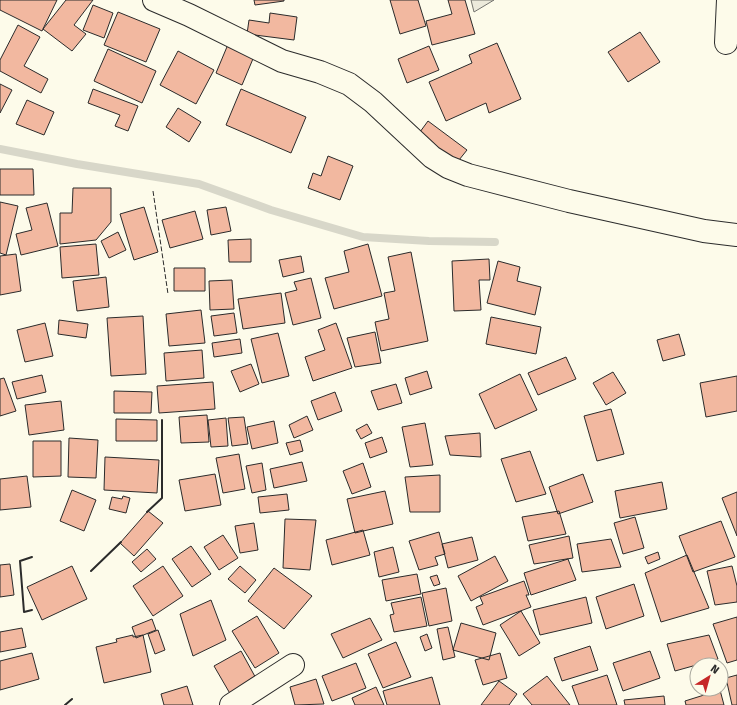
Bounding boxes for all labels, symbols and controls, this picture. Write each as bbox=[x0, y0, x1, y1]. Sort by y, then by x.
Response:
north arrow bbox=[689, 657, 729, 697]
text: N bbox=[708, 662, 722, 677]

